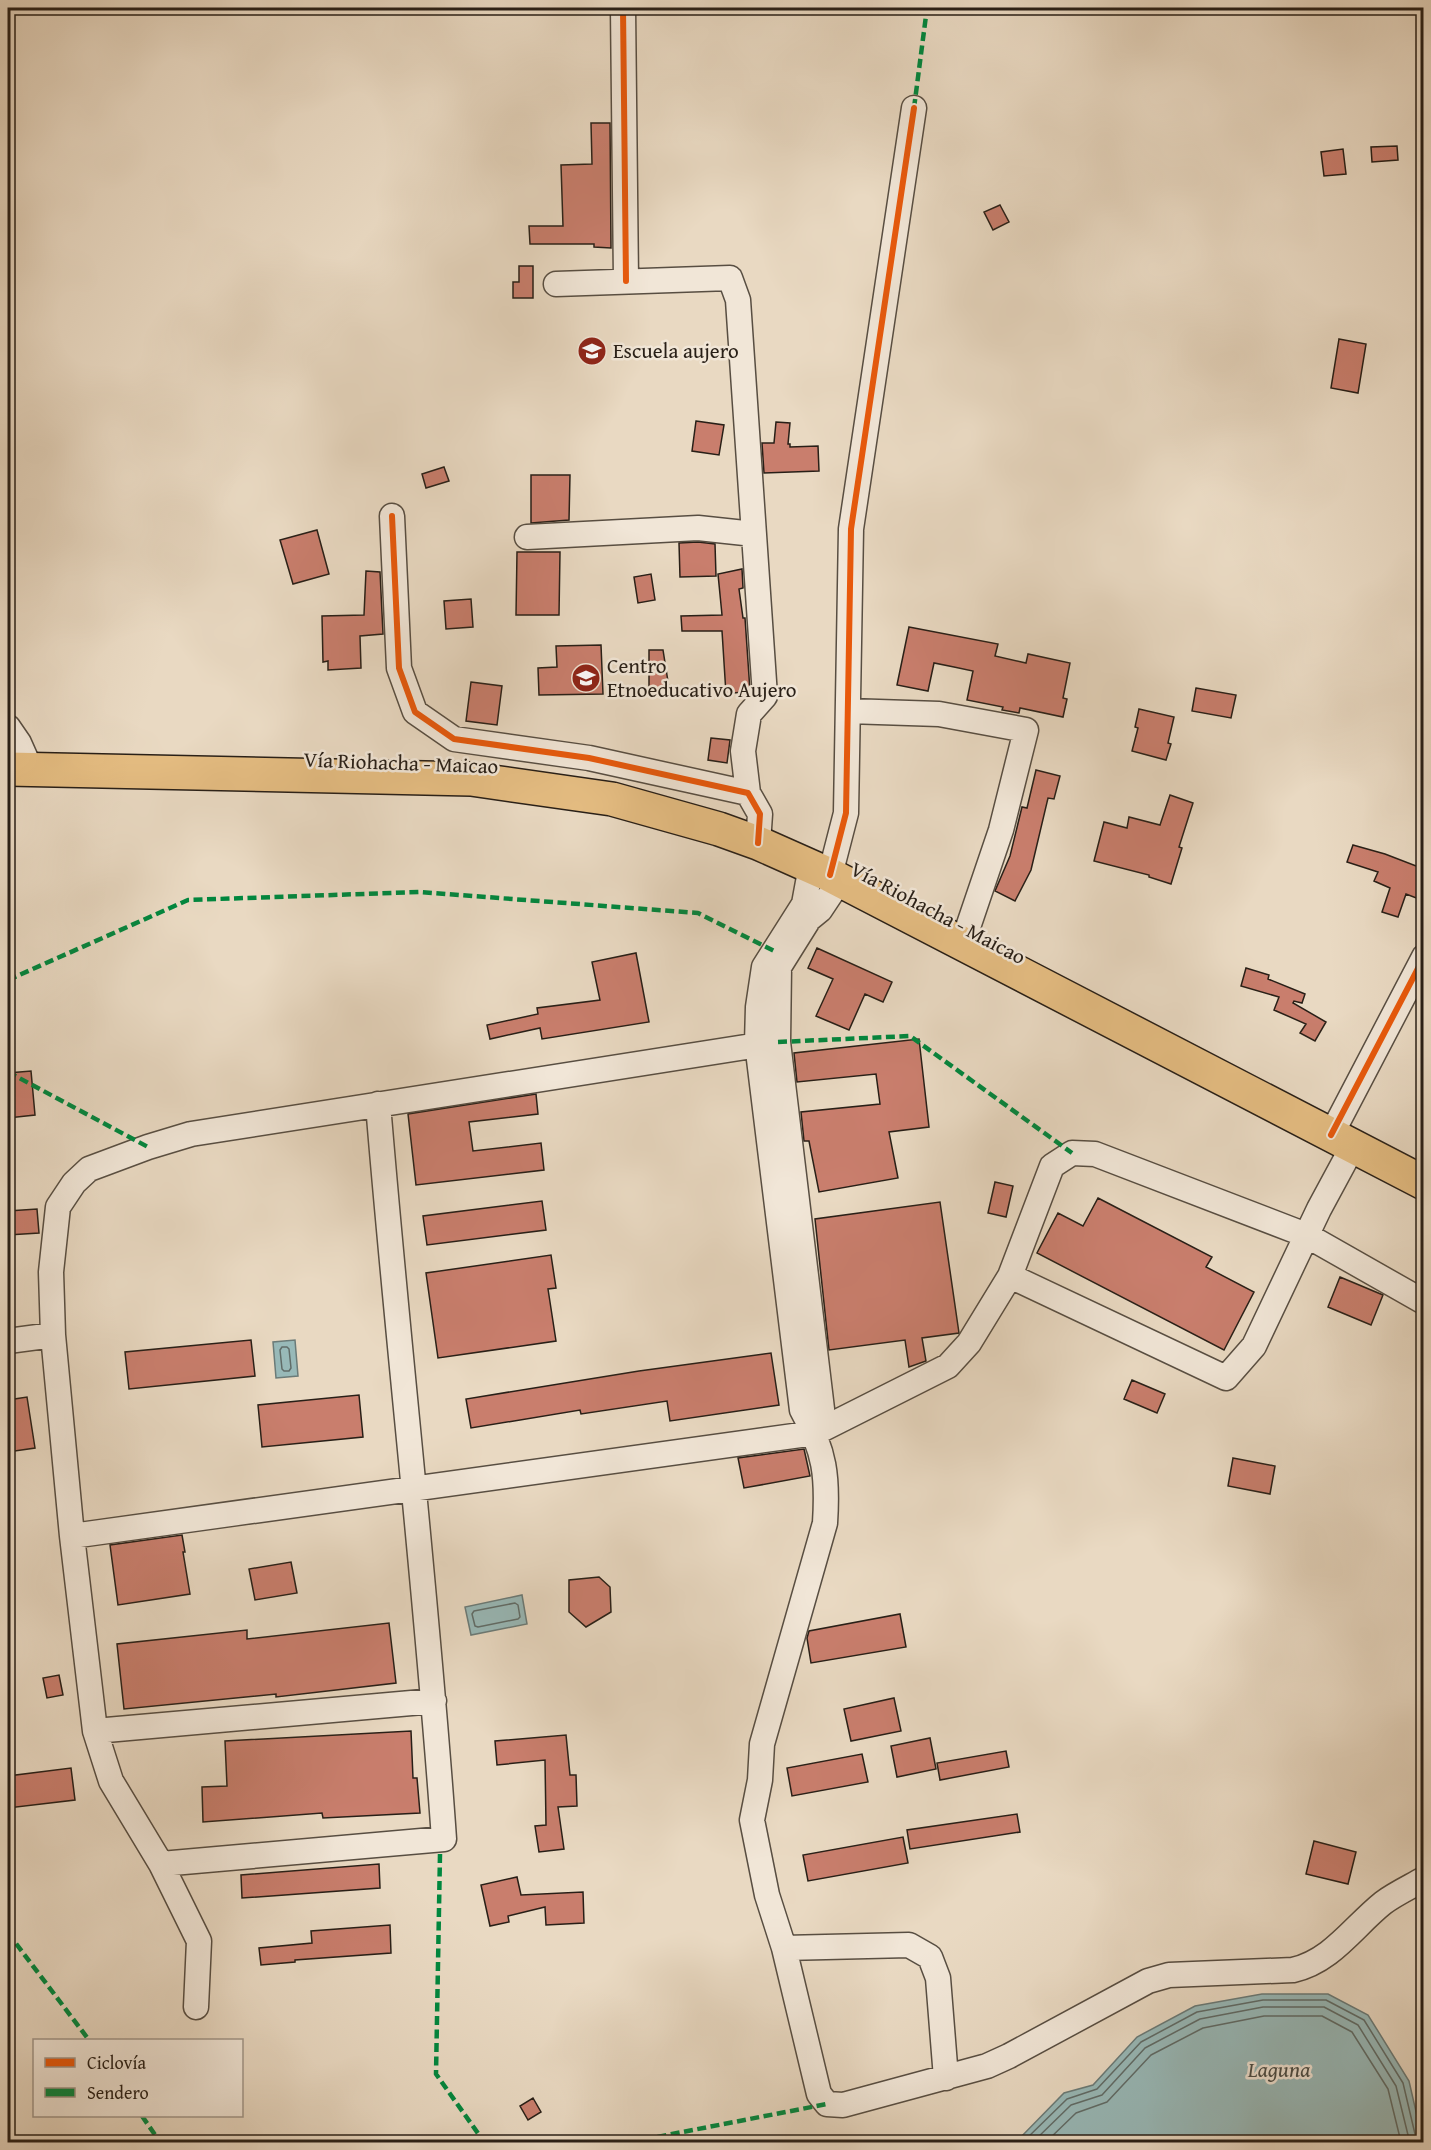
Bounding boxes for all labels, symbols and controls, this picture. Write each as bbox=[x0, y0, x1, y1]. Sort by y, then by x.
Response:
school or university icon: Escuela aujero bbox=[576, 335, 608, 367]
place label: Escuela aujero bbox=[613, 335, 739, 366]
place label: Centro Etnoeducativo Aujero bbox=[607, 650, 797, 705]
school or university icon: Centro Etnoeducativo Aujero bbox=[570, 662, 602, 694]
street label: Vía Riohacha - Maicao bbox=[303, 744, 499, 781]
street label: Vía Riohacha - Maicao bbox=[845, 853, 1032, 972]
legend bbox=[33, 2039, 243, 2117]
text: Ciclovía bbox=[87, 2049, 146, 2076]
water label: Laguna bbox=[1247, 2053, 1310, 2085]
text: Sendero bbox=[87, 2079, 149, 2106]

